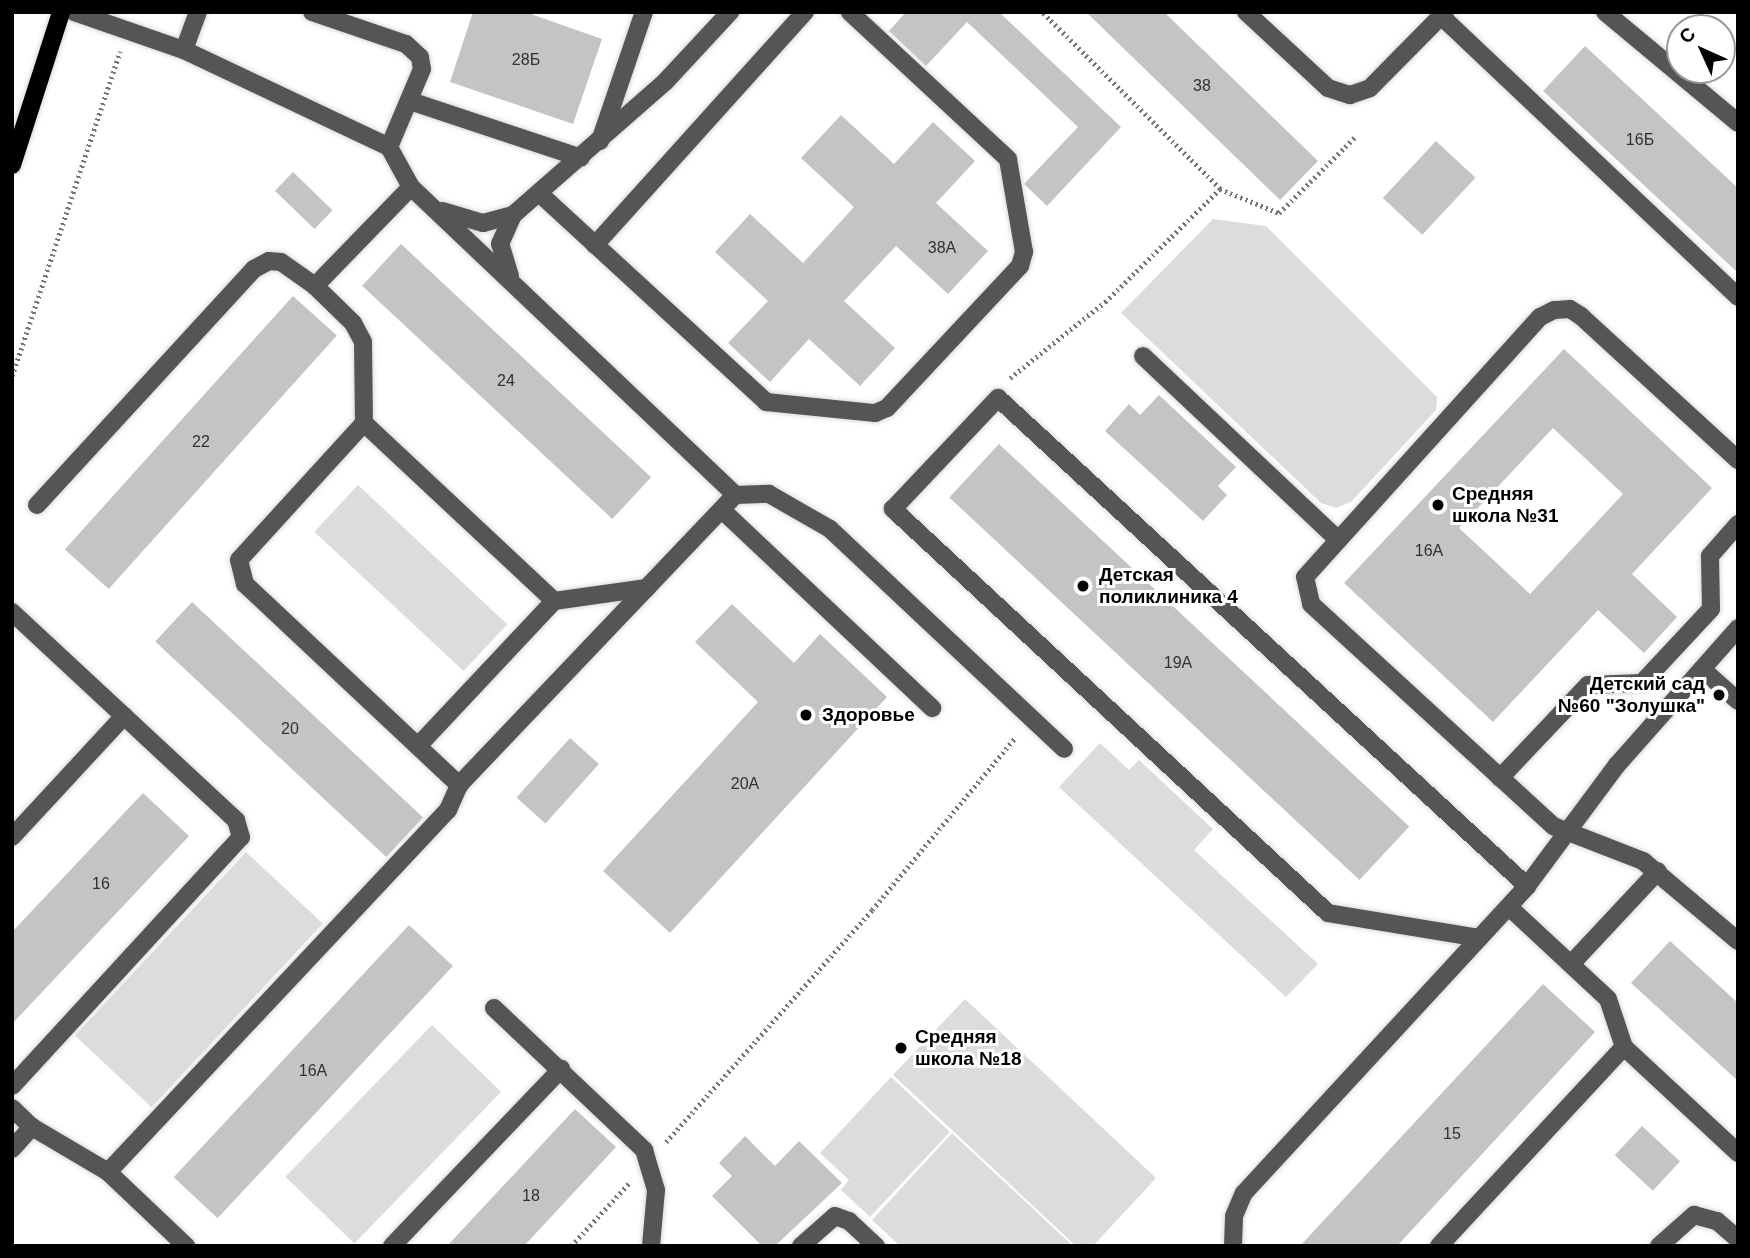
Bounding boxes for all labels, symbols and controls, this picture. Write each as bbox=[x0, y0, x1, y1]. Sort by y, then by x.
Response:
north arrow bbox=[1666, 14, 1736, 84]
text: С bbox=[1675, 23, 1699, 47]
house number: 28Б bbox=[512, 50, 540, 70]
house number: 38 bbox=[1193, 76, 1211, 96]
house number: 16Б bbox=[1626, 130, 1654, 150]
house number: 38А bbox=[928, 238, 956, 258]
house number: 24 bbox=[497, 371, 515, 391]
house number: 22 bbox=[192, 432, 210, 452]
place label: Средняя школа №31 bbox=[1452, 483, 1558, 527]
marker: Средняя школа №31 bbox=[1430, 497, 1446, 513]
house number: 16А bbox=[1415, 541, 1443, 561]
place label: Детская поликлиника 4 bbox=[1099, 564, 1238, 608]
marker: Детская поликлиника 4 bbox=[1073, 576, 1093, 596]
house number: 19А bbox=[1164, 653, 1192, 673]
place label: Детский сад №60 "Золушка" bbox=[1558, 673, 1705, 717]
marker: Детский сад №60 "Золушка" bbox=[1711, 687, 1727, 703]
place label: Здоровье bbox=[822, 704, 915, 726]
marker: Здоровье bbox=[796, 705, 816, 725]
house number: 20 bbox=[281, 719, 299, 739]
house number: 20А bbox=[731, 774, 759, 794]
house number: 16 bbox=[92, 874, 110, 894]
place label: Средняя школа №18 bbox=[915, 1026, 1021, 1070]
marker: Средняя школа №18 bbox=[893, 1040, 909, 1056]
house number: 16А bbox=[299, 1061, 327, 1081]
house number: 15 bbox=[1443, 1124, 1461, 1144]
house number: 18 bbox=[522, 1186, 540, 1206]

